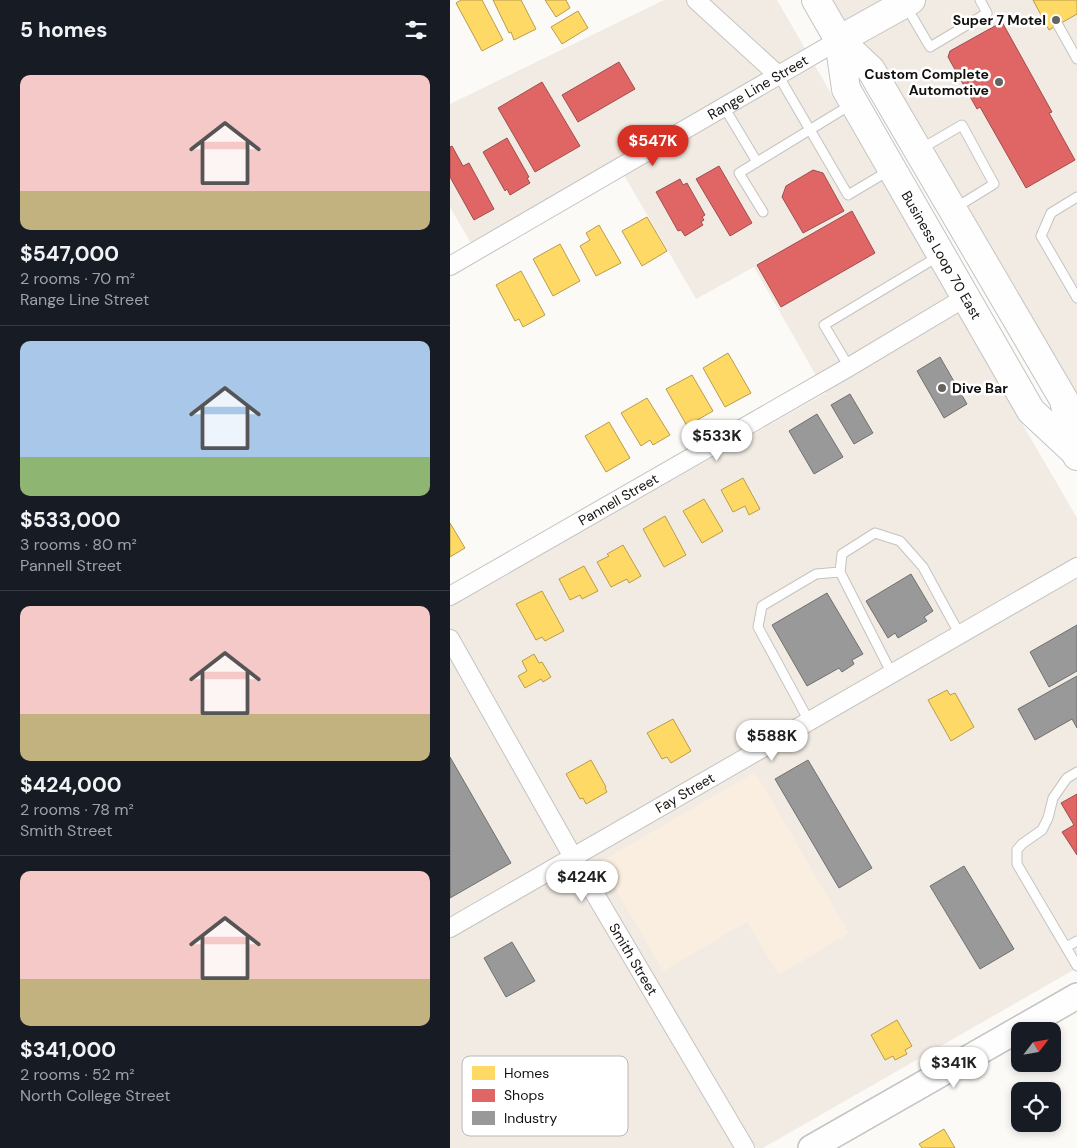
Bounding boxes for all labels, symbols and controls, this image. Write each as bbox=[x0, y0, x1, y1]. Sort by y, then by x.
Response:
place label: Super 7 Motel bbox=[953, 11, 1046, 29]
marker: Super 7 Motel bbox=[1050, 14, 1062, 26]
text: 5 homes bbox=[20, 16, 107, 44]
icon: filters bbox=[402, 16, 430, 44]
street label: Range Line Street bbox=[704, 51, 811, 123]
place label: Custom Complete Automotive bbox=[864, 65, 989, 99]
marker: Custom Complete Automotive bbox=[993, 76, 1005, 88]
icon: home bbox=[180, 108, 270, 198]
pin: $547K bbox=[618, 124, 688, 167]
text: $547K bbox=[628, 130, 678, 151]
street label: Business Loop 70 East bbox=[897, 188, 985, 323]
text: $547,000 bbox=[20, 240, 119, 268]
text: 2 rooms · 70 m² bbox=[20, 268, 135, 289]
text: Range Line Street bbox=[20, 289, 149, 310]
icon: home bbox=[180, 373, 270, 463]
place label: Dive Bar bbox=[952, 379, 1008, 397]
marker: Dive Bar bbox=[936, 382, 948, 394]
pin: $533K bbox=[682, 420, 752, 462]
text: $533K bbox=[692, 425, 742, 446]
street label: Pannell Street bbox=[575, 469, 661, 529]
text: $533,000 bbox=[20, 506, 121, 534]
text: 3 rooms · 80 m² bbox=[20, 534, 137, 555]
text: Pannell Street bbox=[20, 555, 122, 576]
icon: home bbox=[180, 638, 270, 728]
pin: $588K bbox=[737, 720, 807, 762]
text: $588K bbox=[747, 725, 797, 746]
street label: Fay Street bbox=[652, 769, 718, 817]
text: $424,000 bbox=[20, 771, 121, 799]
text: 2 rooms · 78 m² bbox=[20, 799, 134, 820]
text: Smith Street bbox=[20, 820, 112, 841]
pin: $424K bbox=[547, 860, 617, 903]
text: $424K bbox=[557, 866, 607, 887]
icon: home bbox=[180, 903, 270, 993]
street label: Smith Street bbox=[605, 920, 662, 999]
north arrow bbox=[1011, 1022, 1061, 1072]
map controls bbox=[1011, 1022, 1061, 1132]
text: $341,000 bbox=[20, 1036, 116, 1064]
pin: $341K bbox=[919, 1046, 989, 1089]
text: $341K bbox=[931, 1052, 977, 1073]
legend bbox=[462, 1056, 628, 1136]
text: 2 rooms · 52 m² bbox=[20, 1064, 135, 1085]
text: Homes bbox=[504, 1064, 549, 1082]
button: locate bbox=[1011, 1082, 1061, 1132]
text: North College Street bbox=[20, 1085, 171, 1106]
text: Shops bbox=[504, 1086, 544, 1104]
text: Industry bbox=[504, 1109, 557, 1127]

